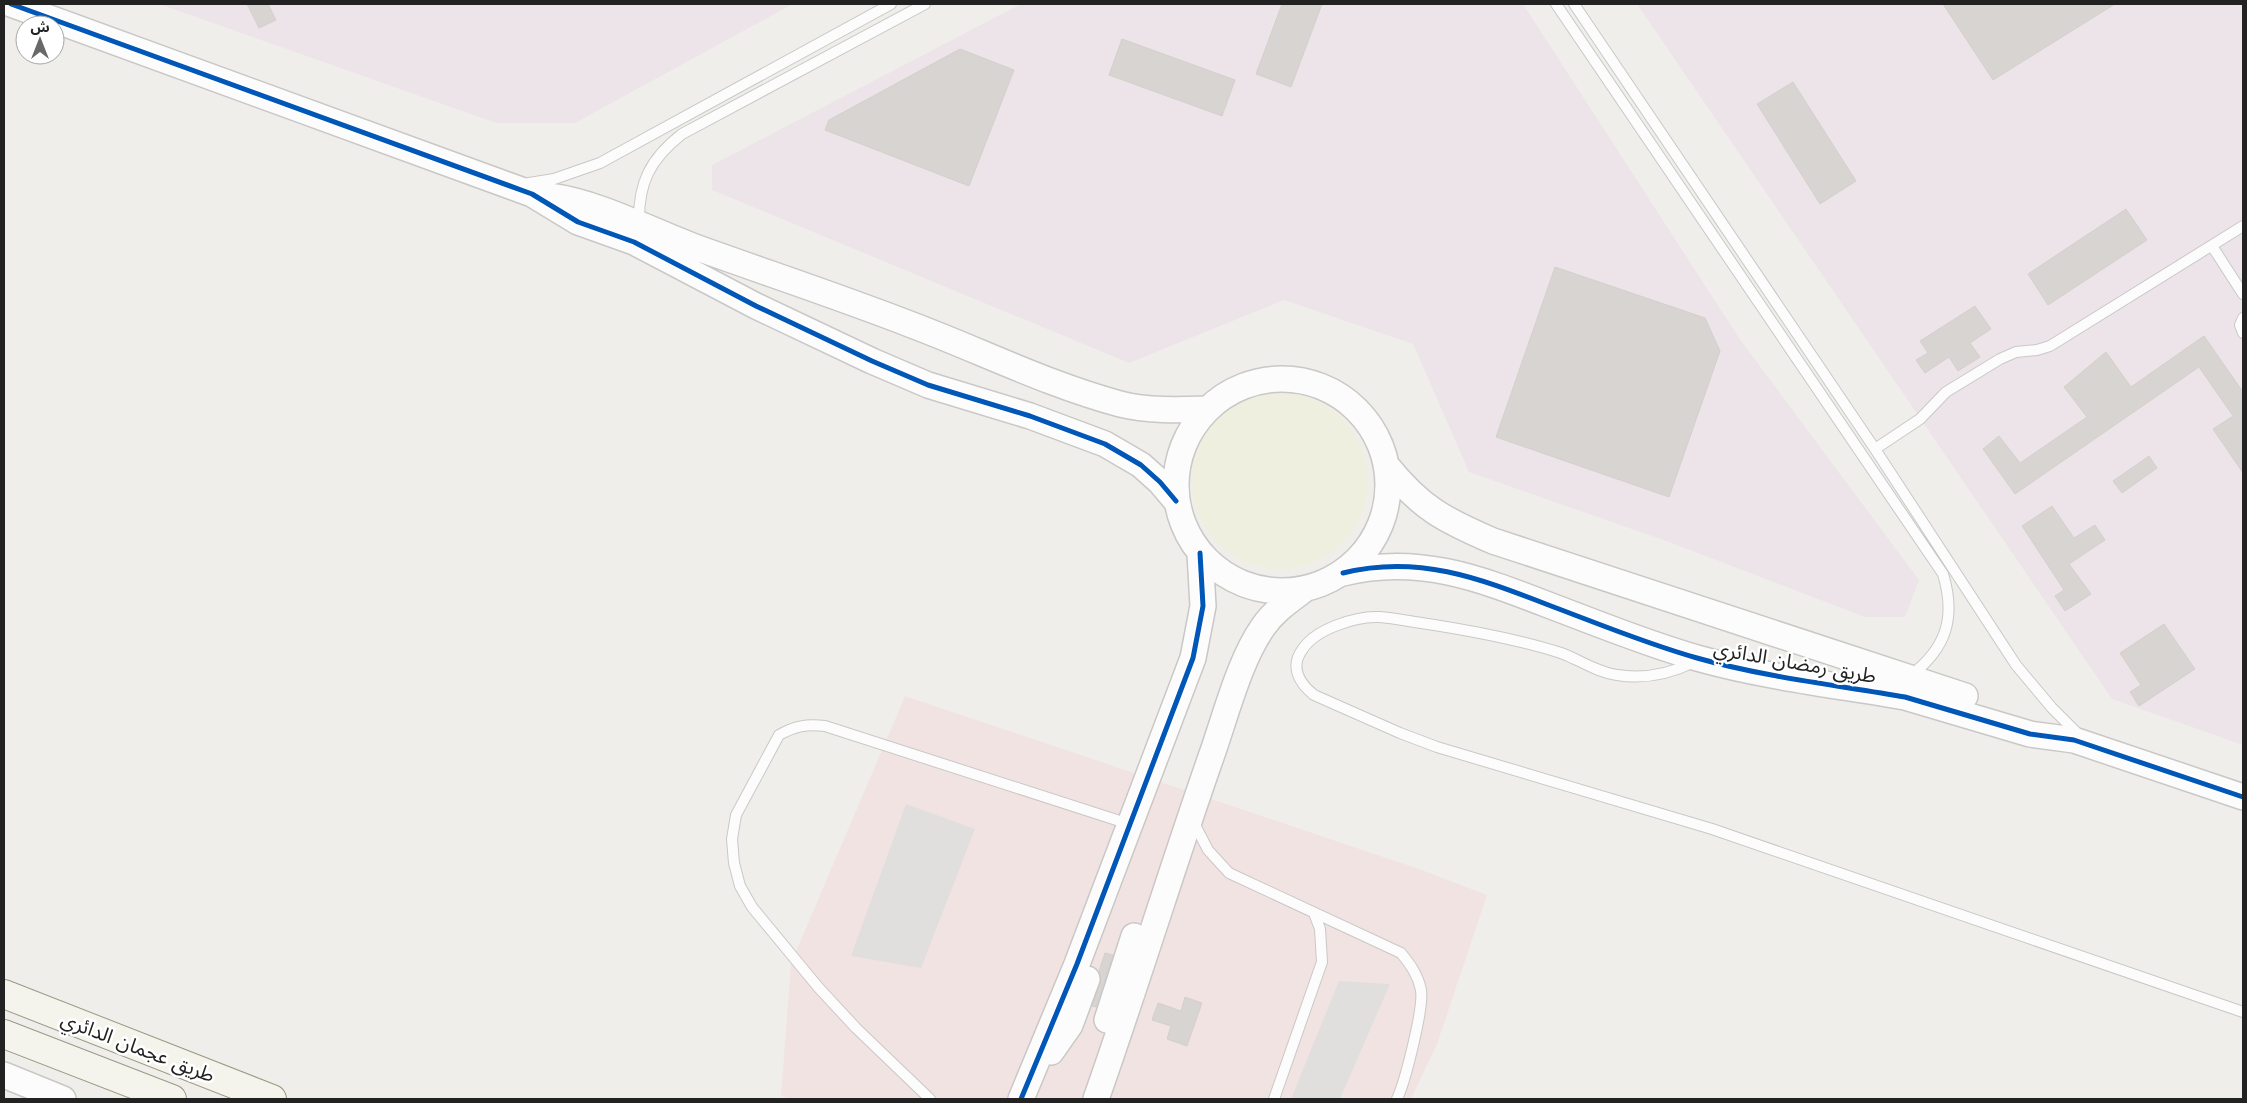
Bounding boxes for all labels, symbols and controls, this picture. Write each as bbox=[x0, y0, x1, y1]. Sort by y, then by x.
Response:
north arrow bbox=[15, 15, 65, 65]
text: ش bbox=[30, 17, 50, 37]
street label: طريق رمضان الدائري bbox=[1711, 634, 1878, 692]
street label: طريق عجمان الدائري bbox=[56, 1005, 219, 1091]

